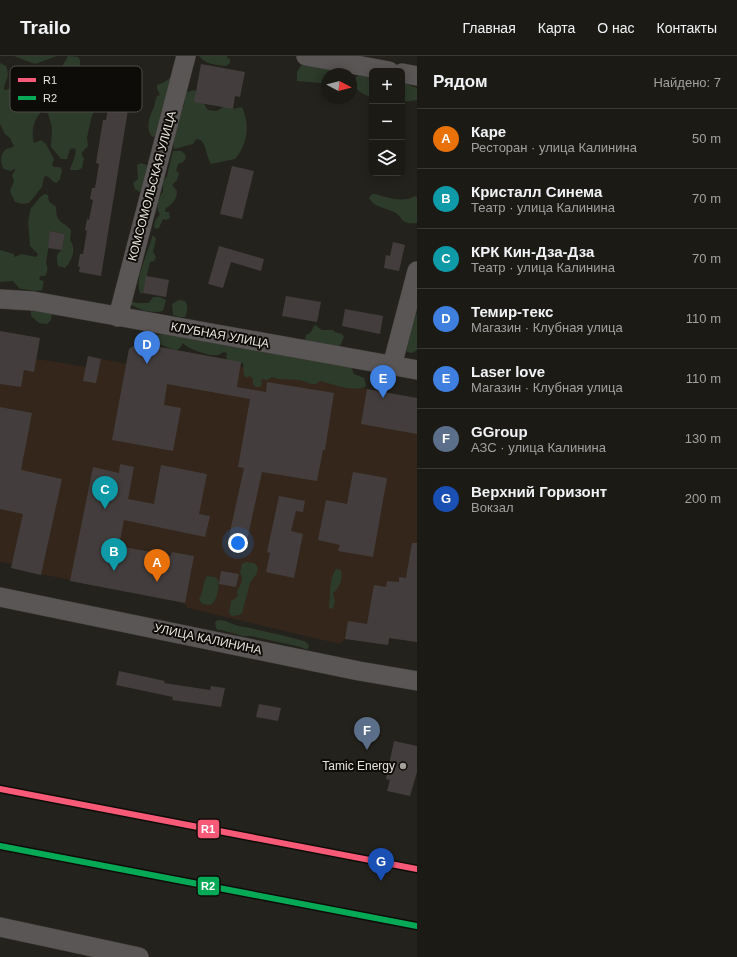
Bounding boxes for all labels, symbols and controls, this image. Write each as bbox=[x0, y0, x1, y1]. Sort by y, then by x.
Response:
text: Trailo bbox=[20, 17, 71, 38]
text: Главная bbox=[462, 20, 516, 36]
text: Карта bbox=[538, 20, 575, 36]
text: О нас bbox=[597, 20, 635, 36]
text: Контакты bbox=[657, 20, 717, 36]
legend bbox=[10, 66, 142, 112]
north arrow bbox=[321, 68, 357, 104]
map controls bbox=[369, 68, 405, 176]
button: + bbox=[369, 68, 405, 104]
text: Рядом bbox=[433, 72, 488, 91]
text: R1 bbox=[43, 74, 57, 86]
text: Найдено: 7 bbox=[653, 75, 721, 90]
text: R2 bbox=[43, 92, 57, 104]
button: − bbox=[369, 104, 405, 140]
street label: КОМСОМОЛЬСКАЯ УЛИЦА bbox=[125, 109, 179, 263]
text: Каре bbox=[471, 123, 506, 140]
text: A bbox=[441, 131, 451, 146]
text: 50 m bbox=[692, 131, 721, 146]
button: layers bbox=[369, 140, 405, 176]
text: Ресторан · улица Калинина bbox=[471, 140, 637, 155]
text: Кристалл Синема bbox=[471, 183, 602, 200]
text: B bbox=[441, 191, 451, 206]
text: 70 m bbox=[692, 191, 721, 206]
text: Театр · улица Калинина bbox=[471, 200, 615, 215]
text: КРК Кин-Дза-Дза bbox=[471, 243, 594, 260]
text: C bbox=[441, 251, 451, 266]
text: 70 m bbox=[692, 251, 721, 266]
text: Театр · улица Калинина bbox=[471, 260, 615, 275]
text: Темир-текс bbox=[471, 303, 553, 320]
text: D bbox=[441, 311, 451, 326]
text: 110 m bbox=[686, 311, 721, 326]
street label: КЛУБНАЯ УЛИЦА bbox=[170, 319, 270, 351]
text: Магазин · Клубная улица bbox=[471, 320, 623, 335]
pin: D bbox=[134, 331, 160, 364]
text: Laser love bbox=[471, 363, 545, 380]
pin: E bbox=[370, 365, 396, 398]
text: E bbox=[442, 371, 450, 386]
text: 110 m bbox=[686, 371, 721, 386]
text: Магазин · Клубная улица bbox=[471, 380, 623, 395]
text: GGroup bbox=[471, 423, 528, 440]
text: F bbox=[442, 431, 450, 446]
text: 130 m bbox=[685, 431, 721, 446]
text: АЗС · улица Калинина bbox=[471, 440, 606, 455]
pin: C bbox=[92, 476, 118, 509]
text: Верхний Горизонт bbox=[471, 483, 607, 500]
text: G bbox=[441, 491, 451, 506]
text: 200 m bbox=[685, 491, 721, 506]
text: Вокзал bbox=[471, 500, 514, 515]
your location bbox=[228, 533, 248, 553]
pin: B bbox=[101, 538, 127, 571]
pin: A bbox=[144, 549, 170, 582]
street label: УЛИЦА КАЛИНИНА bbox=[153, 621, 263, 657]
pin: F bbox=[354, 717, 380, 750]
place label: Tamic Energy bbox=[322, 759, 395, 773]
marker: Tamic Energy bbox=[398, 761, 408, 771]
line badge: R1 bbox=[197, 819, 220, 839]
text: R1 bbox=[201, 823, 215, 835]
pin: G bbox=[368, 848, 394, 881]
line badge: R2 bbox=[197, 876, 220, 896]
text: R2 bbox=[201, 880, 215, 892]

